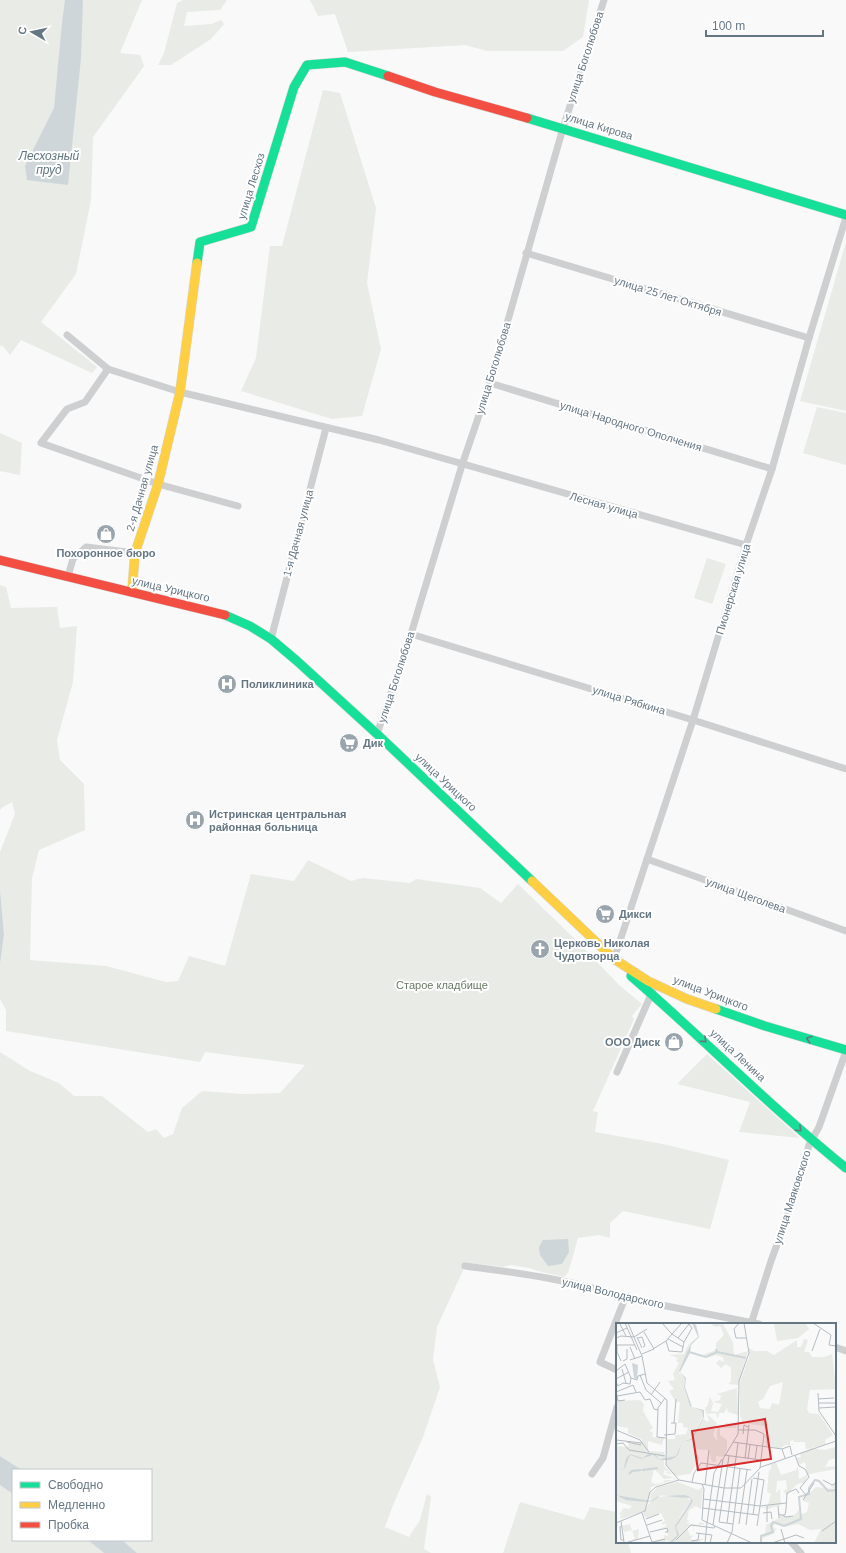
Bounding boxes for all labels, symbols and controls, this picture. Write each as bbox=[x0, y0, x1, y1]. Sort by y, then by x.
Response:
street label: улица Боголюбова bbox=[565, 9, 606, 104]
north arrow bbox=[12, 12, 52, 52]
scale bar bbox=[706, 12, 823, 38]
text: 100 m bbox=[712, 19, 745, 33]
text: С bbox=[16, 26, 29, 35]
street label: улица Кирова bbox=[564, 110, 635, 142]
water label: Лесхозный пруд bbox=[18, 149, 80, 177]
street label: улица Лесхоз bbox=[235, 151, 267, 221]
street label: улица 25 лет Октября bbox=[613, 274, 723, 318]
street label: улица Боголюбова bbox=[473, 320, 513, 415]
street label: улица Народного Ополчения bbox=[559, 399, 703, 453]
street label: 2-я Дачная улица bbox=[124, 443, 160, 533]
street label: 1-я Дачная улица bbox=[281, 487, 316, 578]
street label: Лесная улица bbox=[569, 490, 640, 521]
shop icon: Похоронное бюро bbox=[95, 523, 117, 545]
street label: Пионерская улица bbox=[713, 541, 753, 636]
place label: Похоронное бюро bbox=[56, 547, 156, 559]
street label: улица Урицкого bbox=[131, 574, 211, 604]
street label: улица Боголюбова bbox=[376, 629, 417, 724]
hospital icon: Поликлиника bbox=[216, 673, 238, 695]
place label: Поликлиника bbox=[241, 678, 314, 690]
street label: улица Рябкина bbox=[591, 683, 668, 717]
supermarket icon: Дик bbox=[338, 732, 360, 754]
place label: Дик bbox=[363, 737, 384, 749]
street label: улица Урицкого bbox=[413, 751, 479, 813]
place label: Истринская центральная районная больница bbox=[209, 808, 346, 833]
hospital icon: Истринская центральная районная больница bbox=[184, 809, 206, 831]
street label: улица Щеголева bbox=[705, 875, 788, 915]
supermarket icon: Дикси bbox=[594, 903, 616, 925]
place label: Дикси bbox=[619, 908, 652, 920]
place label: Церковь Николая Чудотворца bbox=[554, 937, 650, 962]
church icon: Церковь Николая Чудотворца bbox=[529, 938, 551, 960]
street label: улица Урицкого bbox=[672, 973, 750, 1013]
park label: Старое кладбище bbox=[396, 979, 488, 991]
street label: улица Ленина bbox=[708, 1026, 769, 1084]
shop icon: ООО Диск bbox=[663, 1031, 685, 1053]
one-way arrow bbox=[805, 1035, 812, 1044]
place label: ООО Диск bbox=[605, 1036, 660, 1048]
one-way arrow bbox=[699, 1036, 707, 1043]
one-way arrow bbox=[794, 1124, 802, 1132]
street label: улица Маяковского bbox=[771, 1149, 813, 1245]
street label: улица Володарского bbox=[561, 1275, 665, 1311]
inset map bbox=[616, 1323, 836, 1543]
legend bbox=[12, 1469, 152, 1541]
text: Свободно bbox=[48, 1478, 103, 1492]
text: Медленно bbox=[48, 1498, 105, 1512]
text: Пробка bbox=[48, 1518, 89, 1532]

